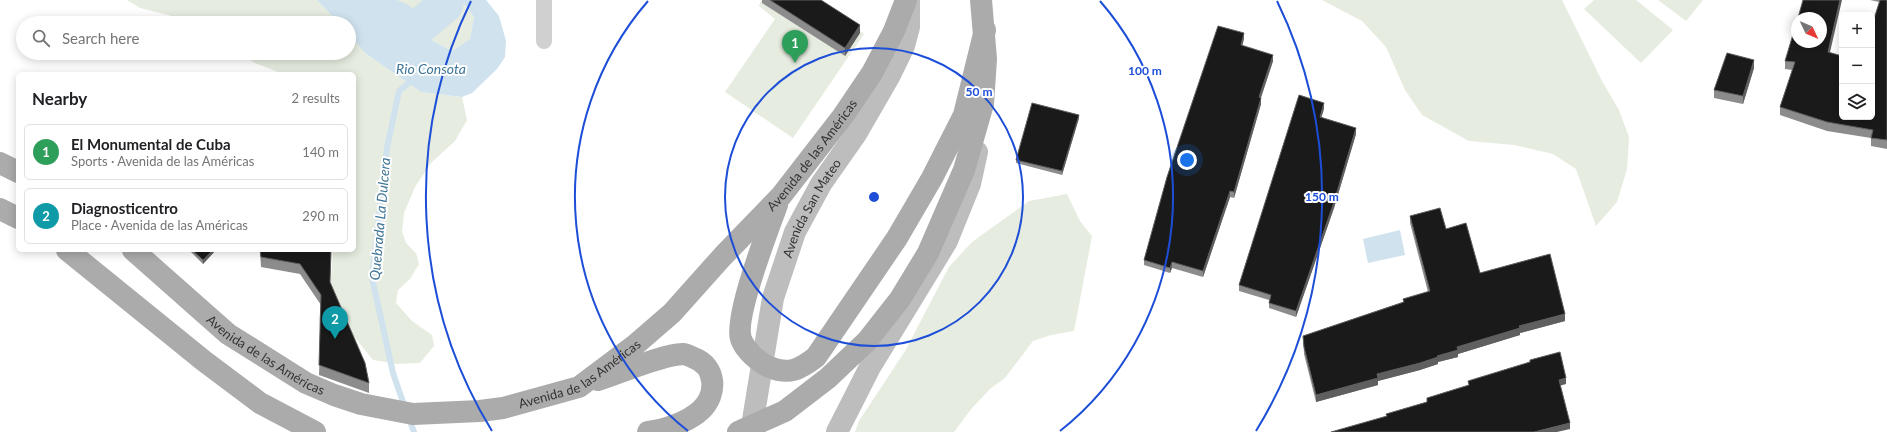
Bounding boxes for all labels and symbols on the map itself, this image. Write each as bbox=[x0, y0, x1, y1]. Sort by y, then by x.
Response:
north arrow bbox=[1791, 12, 1827, 48]
pin: 1 bbox=[782, 30, 808, 63]
water label: Rio Consota bbox=[396, 60, 466, 77]
text: 100 m bbox=[1128, 63, 1162, 78]
text: 50 m bbox=[966, 84, 992, 99]
street label: Avenida de las Américas bbox=[763, 96, 860, 214]
your location bbox=[1177, 150, 1197, 170]
street label: Avenida San Mateo bbox=[779, 155, 844, 260]
water label: Quebrada La Dulcera bbox=[366, 157, 393, 281]
text: 150 m bbox=[1305, 189, 1339, 204]
centre of rings bbox=[867, 190, 881, 204]
pin: 2 bbox=[322, 306, 348, 339]
street label: Avenida de las Américas bbox=[204, 311, 328, 398]
street label: Avenida de las Américas bbox=[517, 336, 644, 411]

